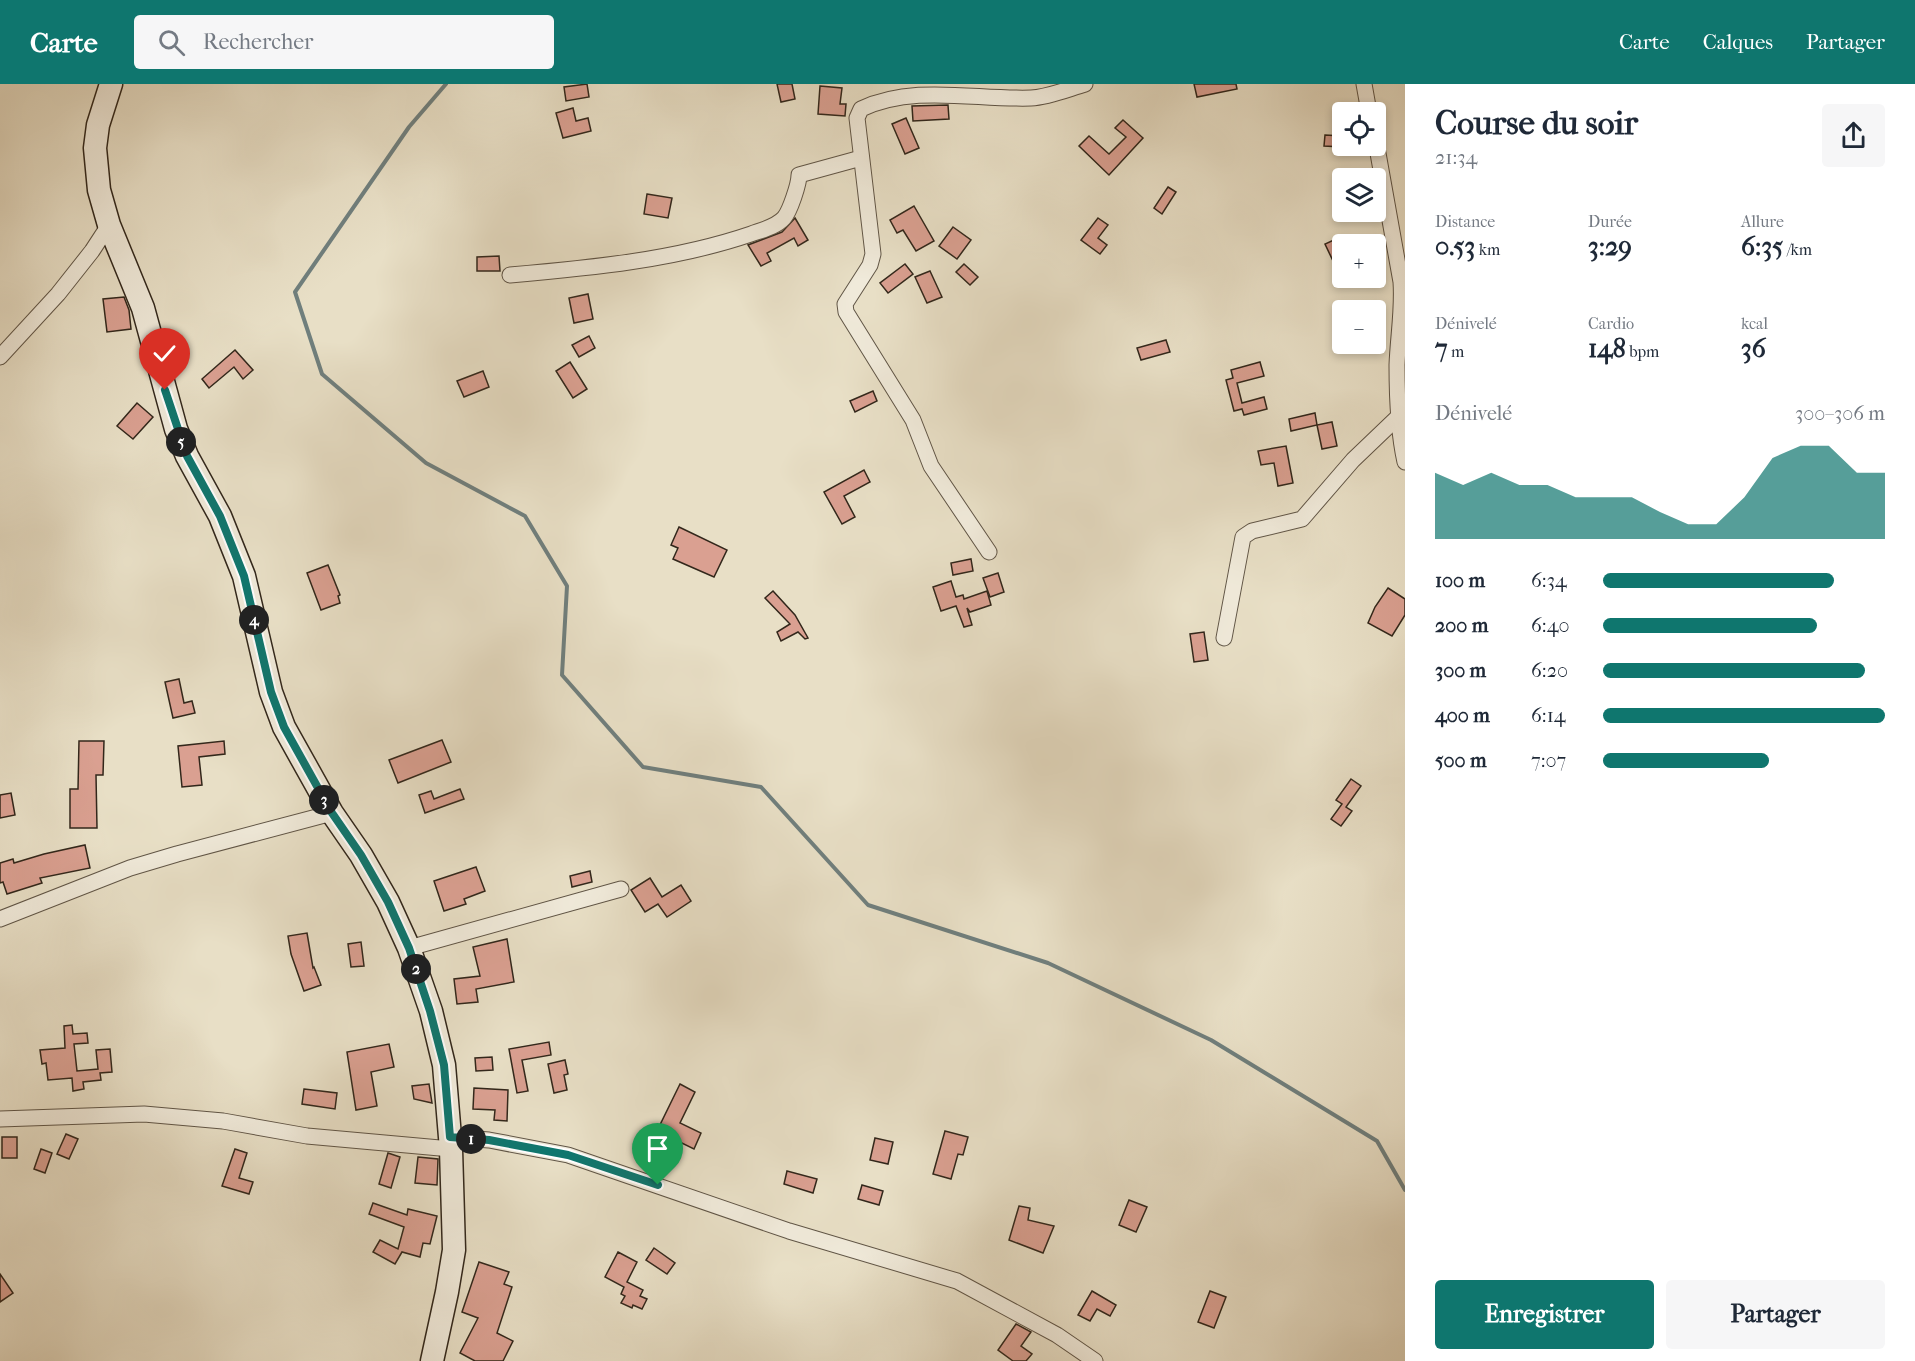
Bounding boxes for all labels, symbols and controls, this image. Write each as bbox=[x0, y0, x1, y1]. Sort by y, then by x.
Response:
search box bbox=[134, 15, 554, 69]
text: Carte bbox=[30, 26, 98, 59]
icon: search bbox=[155, 26, 188, 59]
text: Rechercher bbox=[203, 29, 313, 55]
text: Carte bbox=[1619, 30, 1670, 54]
text: Calques bbox=[1703, 30, 1773, 54]
text: Partager bbox=[1806, 30, 1885, 54]
map controls bbox=[1332, 102, 1386, 354]
button: locate bbox=[1332, 102, 1386, 156]
text: Course du soir bbox=[1435, 104, 1638, 143]
button: share bbox=[1822, 104, 1885, 167]
text: 21:34 bbox=[1435, 146, 1477, 169]
button: layers bbox=[1332, 168, 1386, 222]
text: Distance bbox=[1435, 212, 1495, 231]
text: Durée bbox=[1588, 212, 1632, 231]
text: Allure bbox=[1741, 212, 1784, 231]
text: 0.53 bbox=[1435, 231, 1475, 262]
text: 3:29 bbox=[1588, 231, 1632, 262]
text: 6:35 bbox=[1741, 231, 1783, 262]
button: + bbox=[1332, 234, 1386, 288]
text: km bbox=[1475, 240, 1500, 259]
text: /km bbox=[1783, 240, 1812, 259]
button: − bbox=[1332, 300, 1386, 354]
text: Dénivelé bbox=[1435, 314, 1497, 333]
text: Cardio bbox=[1588, 314, 1634, 333]
text: kcal bbox=[1741, 314, 1768, 333]
pin bbox=[139, 328, 190, 390]
text: 7 bbox=[1435, 333, 1448, 364]
text: 148 bbox=[1588, 333, 1626, 364]
text: 36 bbox=[1741, 333, 1766, 364]
icon: check bbox=[148, 337, 181, 370]
text: m bbox=[1448, 342, 1464, 361]
text: bpm bbox=[1626, 342, 1659, 361]
text: Dénivelé bbox=[1435, 402, 1512, 425]
text: 300–306 m bbox=[1795, 402, 1885, 425]
pin: 5 bbox=[166, 427, 196, 457]
text: 5 bbox=[178, 432, 184, 451]
text: 100 m bbox=[1435, 569, 1485, 592]
text: 6:34 bbox=[1531, 569, 1567, 592]
pin: 4 bbox=[239, 605, 269, 635]
text: 4 bbox=[249, 610, 259, 629]
text: 200 m bbox=[1435, 614, 1488, 637]
text: 6:40 bbox=[1531, 614, 1570, 637]
text: 300 m bbox=[1435, 659, 1486, 682]
text: 6:20 bbox=[1531, 659, 1568, 682]
text: 400 m bbox=[1435, 704, 1490, 727]
text: 6:14 bbox=[1531, 704, 1566, 727]
text: 500 m bbox=[1435, 749, 1487, 772]
text: 7:07 bbox=[1531, 749, 1566, 772]
pin: 3 bbox=[309, 785, 339, 815]
text: 3 bbox=[321, 790, 327, 809]
pin: 2 bbox=[401, 954, 431, 984]
text: 2 bbox=[412, 959, 420, 978]
pin bbox=[632, 1123, 683, 1185]
pin: 1 bbox=[456, 1124, 486, 1154]
text: 1 bbox=[468, 1129, 474, 1148]
icon: arrive bbox=[641, 1132, 674, 1165]
button: Enregistrer bbox=[1435, 1280, 1654, 1349]
button: Partager bbox=[1666, 1280, 1885, 1349]

